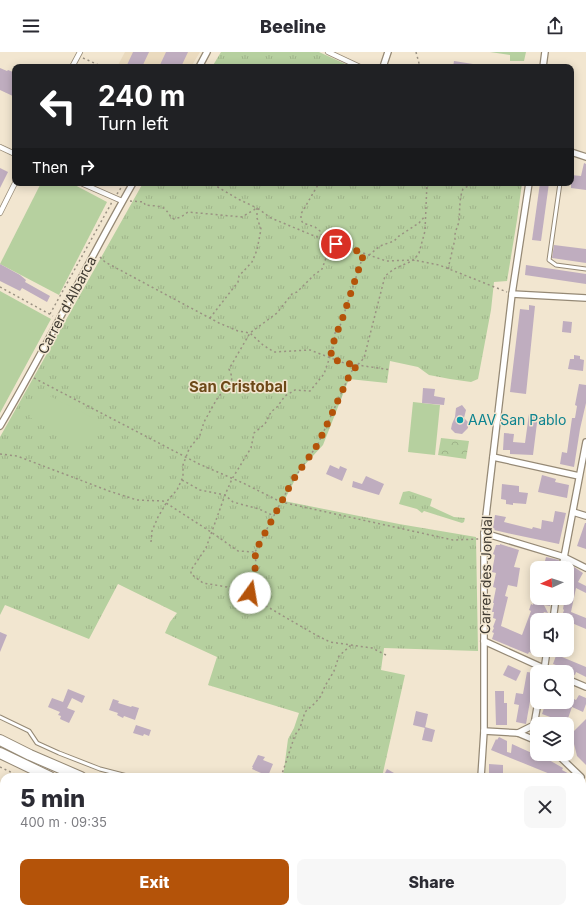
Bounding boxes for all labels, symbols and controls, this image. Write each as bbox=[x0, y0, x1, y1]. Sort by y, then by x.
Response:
icon: menu bbox=[20, 15, 42, 37]
icon: share bbox=[544, 15, 566, 37]
text: Beeline bbox=[260, 16, 326, 37]
text: 240 m bbox=[98, 79, 185, 113]
icon: left bbox=[32, 80, 84, 132]
text: Turn left bbox=[98, 113, 168, 134]
icon: right bbox=[76, 156, 98, 178]
text: Then bbox=[32, 158, 68, 177]
pin bbox=[319, 227, 353, 261]
icon: arrive bbox=[325, 233, 347, 255]
street label: Carrer d'Albarca bbox=[34, 253, 99, 357]
district label: San Cristobal bbox=[189, 377, 287, 396]
place label: AAV San Pablo bbox=[468, 411, 566, 428]
marker: AAV San Pablo bbox=[455, 415, 465, 425]
street label: Carrer des Jondal bbox=[476, 516, 495, 634]
north arrow bbox=[530, 561, 574, 605]
map controls bbox=[530, 561, 574, 761]
position arrow bbox=[229, 572, 271, 614]
button: sound bbox=[530, 613, 574, 657]
button: search bbox=[530, 665, 574, 709]
button: layers bbox=[530, 717, 574, 761]
text: 5 min bbox=[20, 784, 85, 813]
button: close bbox=[524, 786, 566, 828]
text: 400 m · 09:35 bbox=[20, 814, 107, 830]
button: Exit bbox=[20, 859, 289, 905]
button: Share bbox=[297, 859, 566, 905]

